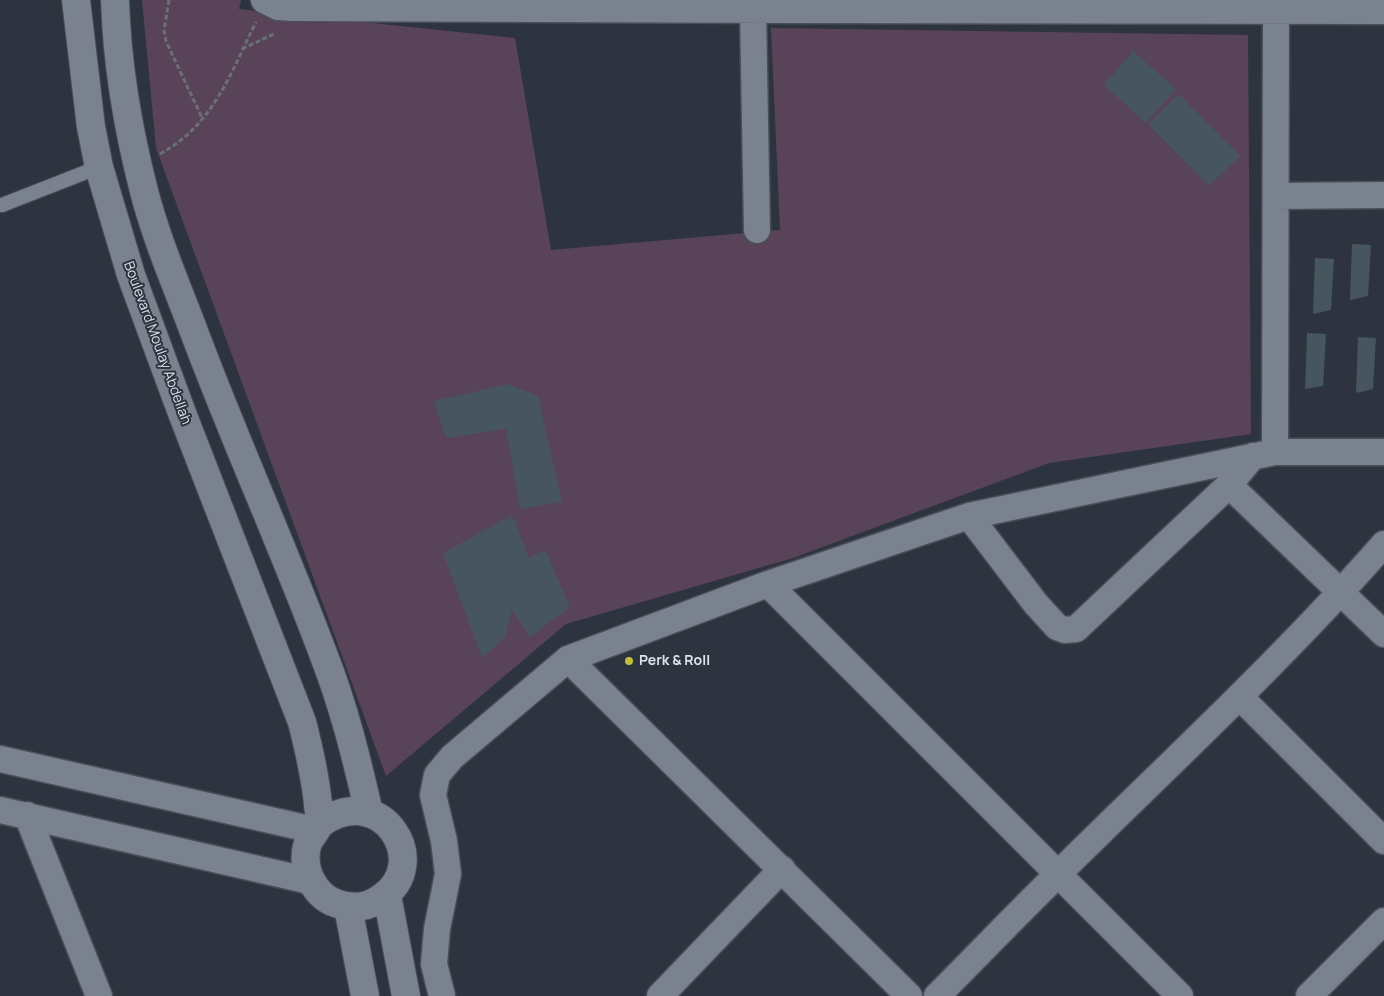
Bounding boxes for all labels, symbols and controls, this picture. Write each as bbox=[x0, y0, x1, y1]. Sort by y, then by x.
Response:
street label: Boulevard Moulay Abdellah bbox=[120, 259, 194, 427]
place label: Perk & Roll bbox=[639, 653, 710, 669]
marker: Perk & Roll bbox=[623, 655, 635, 667]

